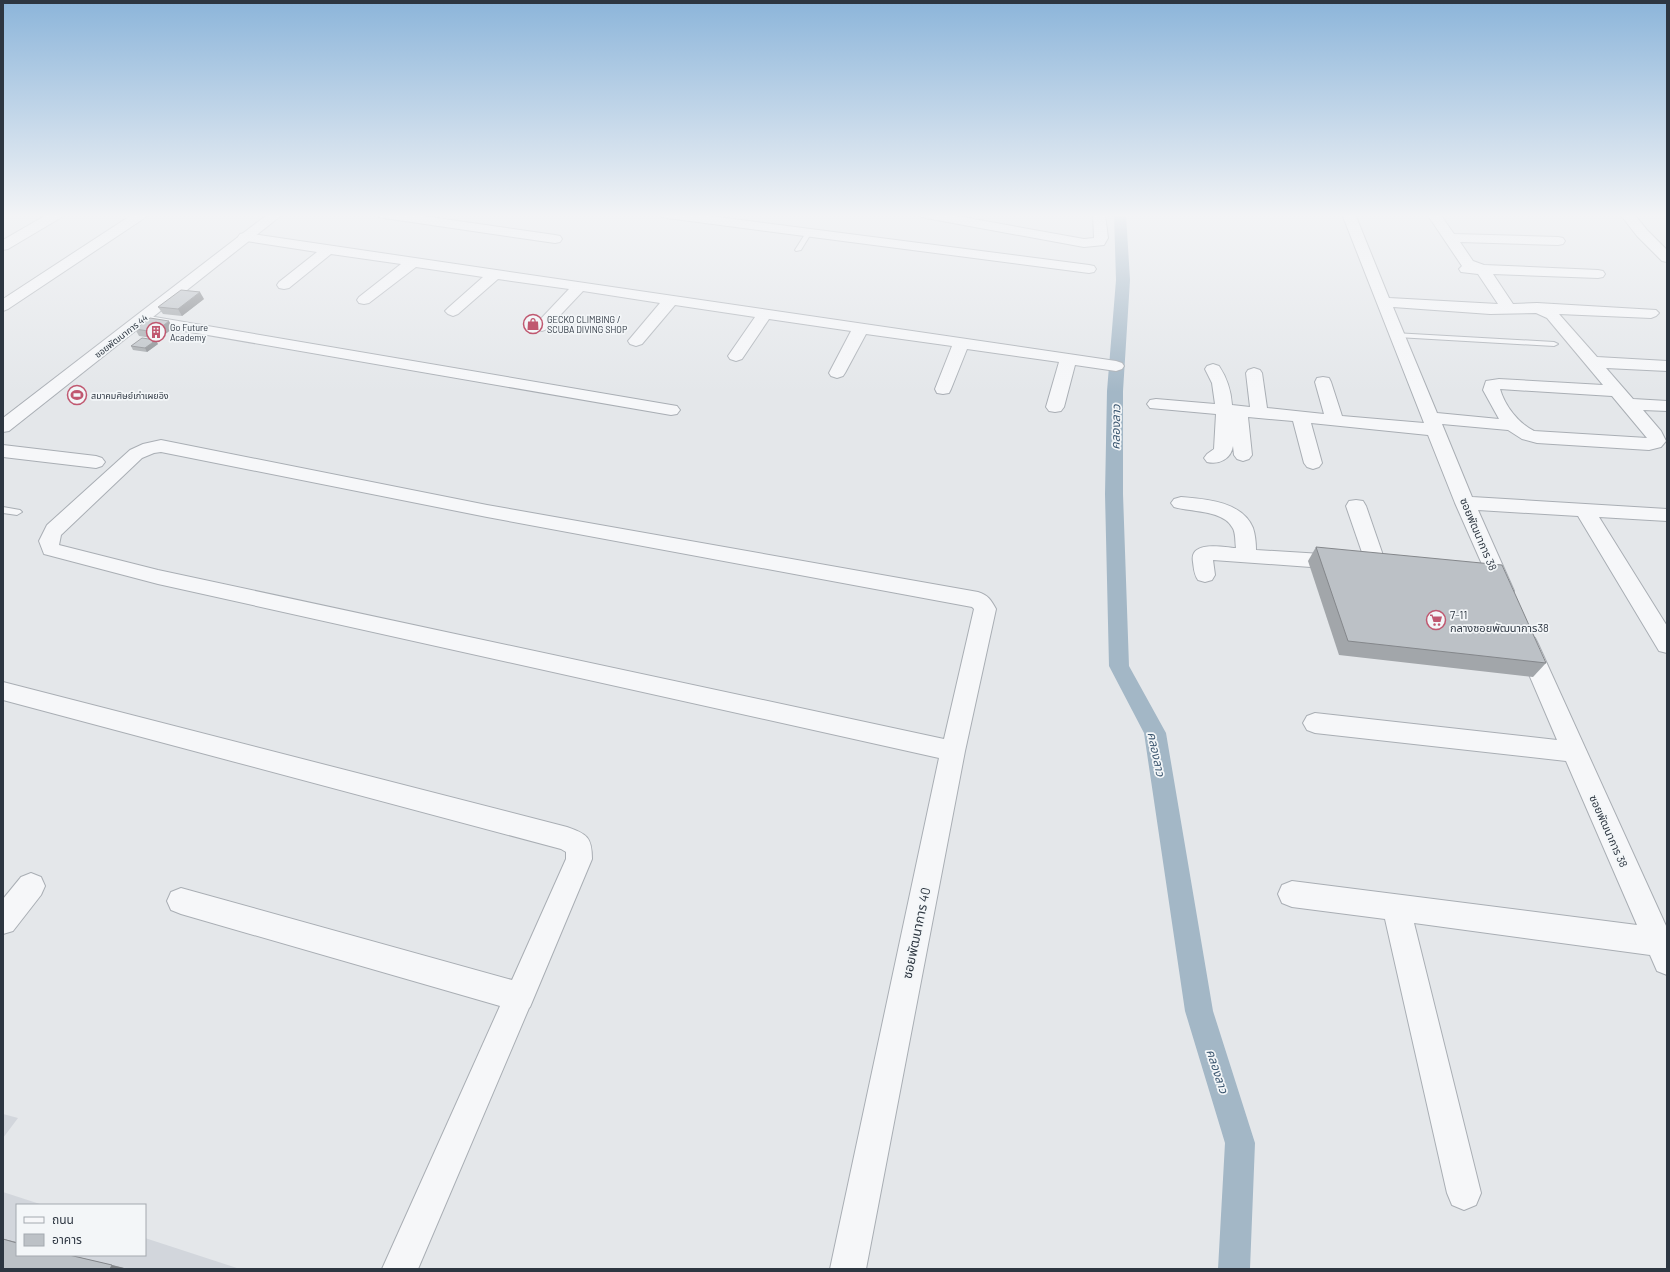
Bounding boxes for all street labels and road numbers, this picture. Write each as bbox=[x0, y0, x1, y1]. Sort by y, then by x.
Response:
street label: ซอยพัฒนาการ 44 bbox=[92, 312, 150, 360]
street label: ซอยพัฒนาการ 38 bbox=[1458, 496, 1500, 573]
street label: ซอยพัฒนาการ 38 bbox=[1587, 793, 1631, 869]
street label: ซอยพัฒนาการ 40 bbox=[899, 886, 933, 980]

